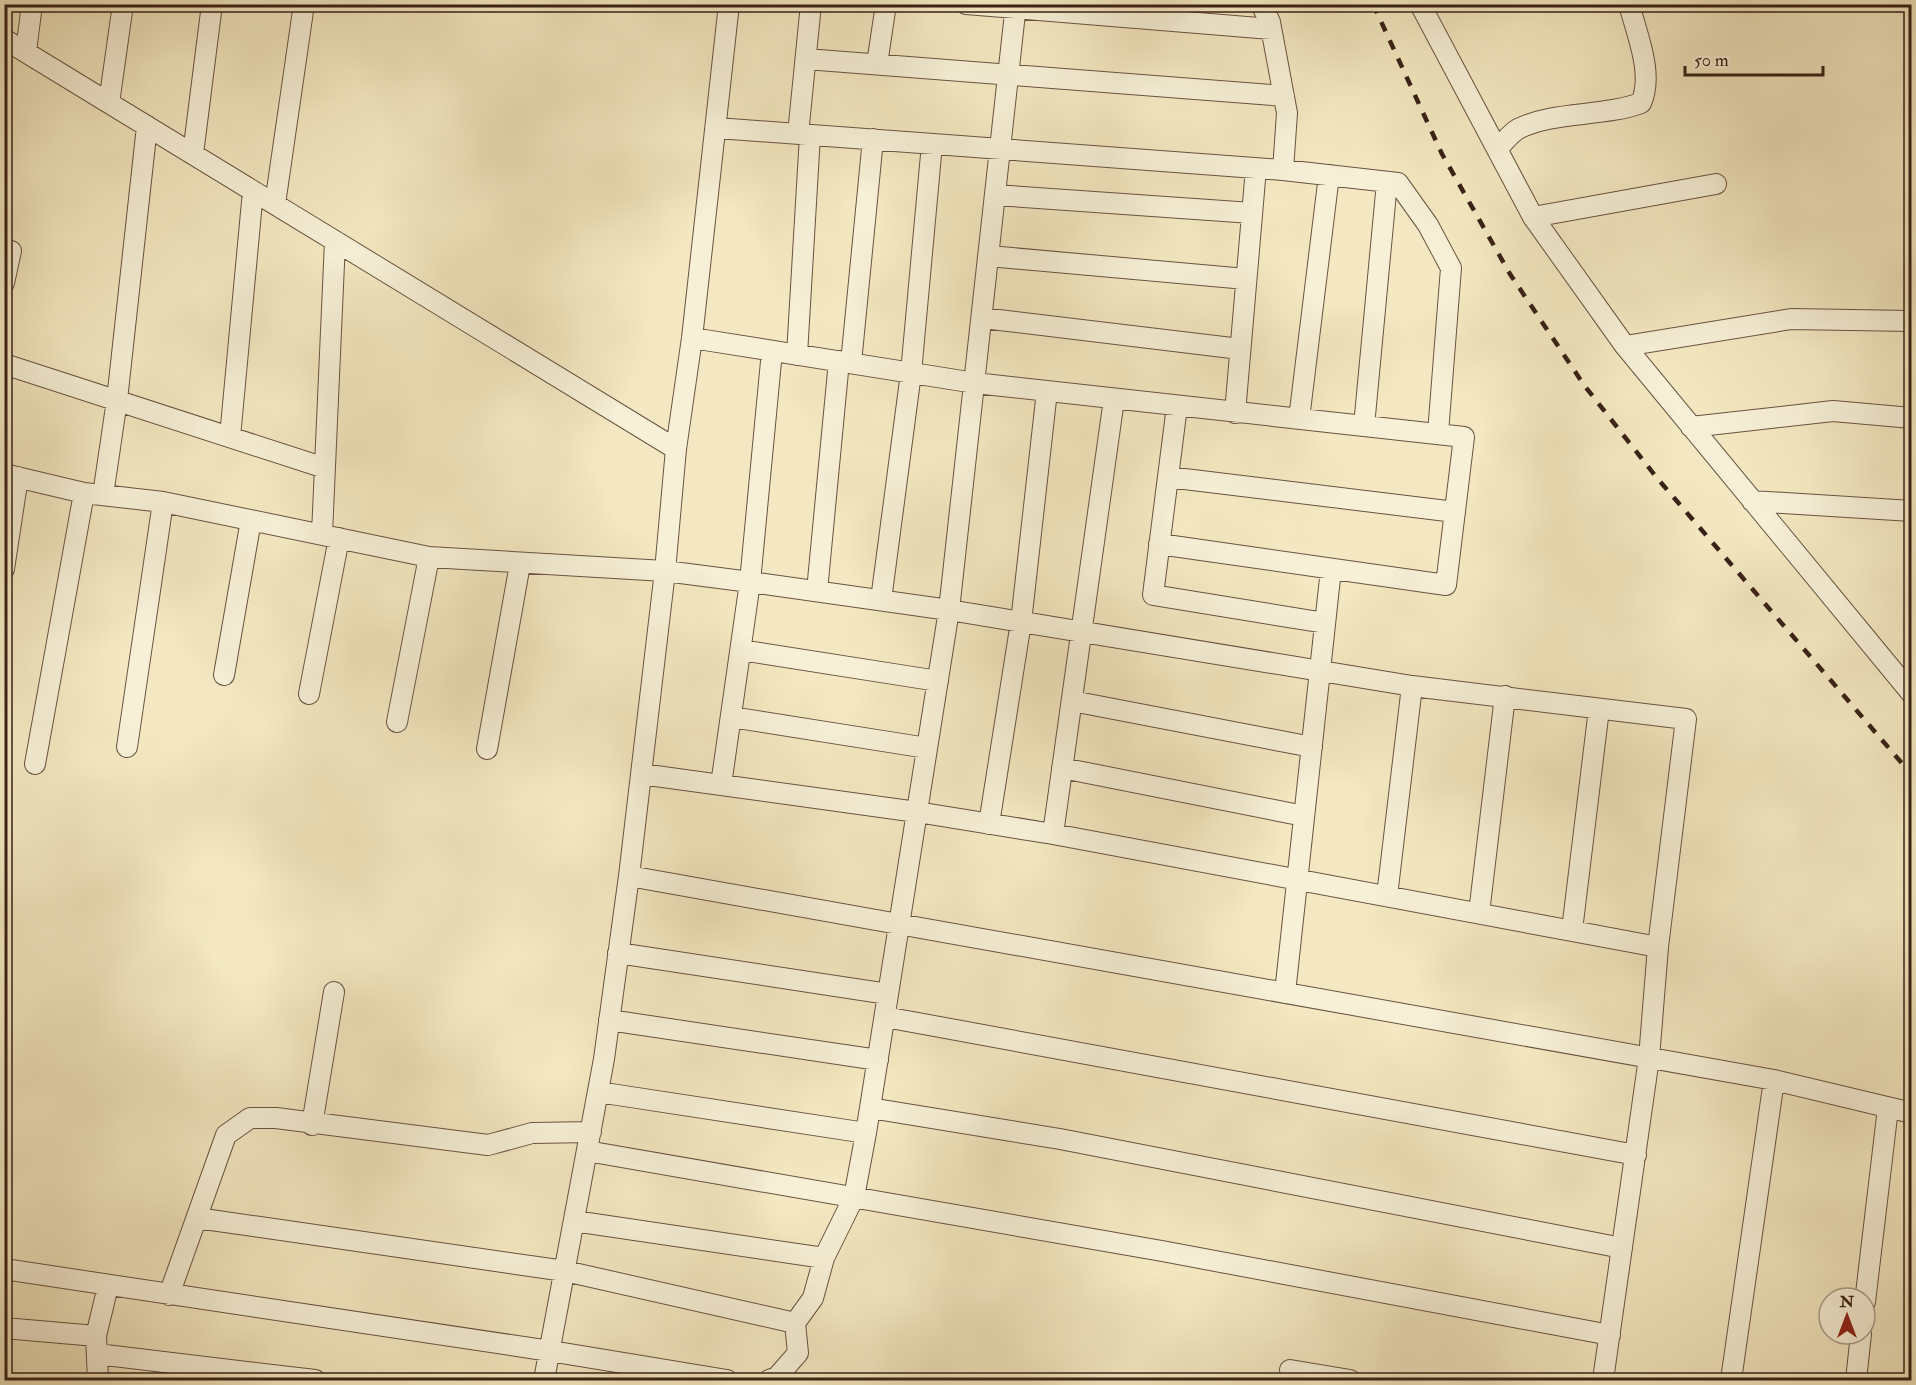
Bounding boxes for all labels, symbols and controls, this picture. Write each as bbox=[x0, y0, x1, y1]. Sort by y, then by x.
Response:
scale bar bbox=[1685, 39, 1823, 77]
text: 50 m bbox=[1694, 49, 1729, 72]
north arrow bbox=[1817, 1286, 1877, 1346]
text: N bbox=[1839, 1292, 1855, 1312]

